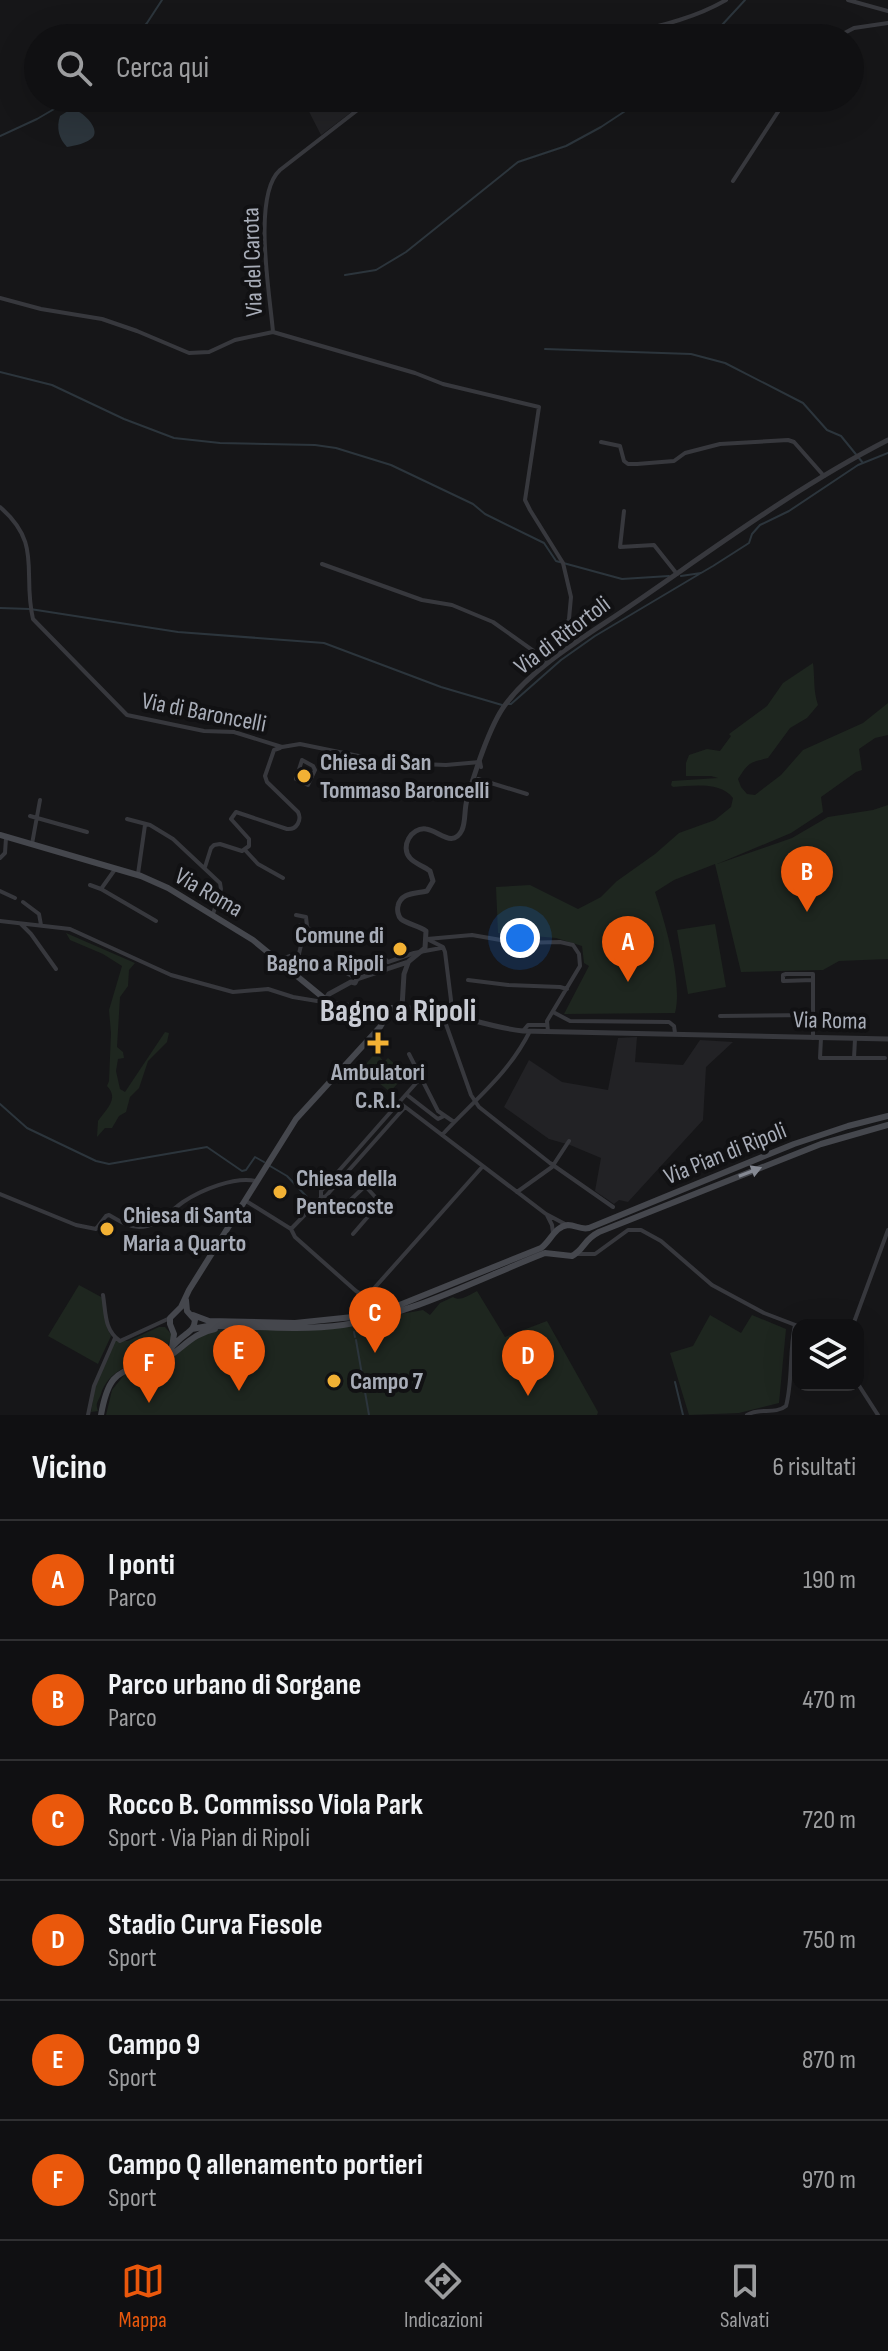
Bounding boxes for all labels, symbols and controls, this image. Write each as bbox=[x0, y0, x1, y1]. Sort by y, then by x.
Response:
search box bbox=[24, 24, 864, 112]
icon: search bbox=[52, 46, 96, 90]
text: Cerca qui bbox=[116, 50, 209, 86]
street label: Via del Carota bbox=[236, 207, 269, 317]
street label: Via di Ritortoli bbox=[508, 590, 616, 681]
street label: Via di Baroncelli bbox=[139, 686, 269, 739]
place label: Chiesa di San Tommaso Baroncelli bbox=[320, 748, 490, 805]
marker: Chiesa di San Tommaso Baroncelli bbox=[295, 767, 313, 785]
pin: B bbox=[781, 846, 833, 912]
street label: Via Roma bbox=[170, 861, 248, 923]
pin: A bbox=[602, 916, 654, 982]
your location bbox=[500, 918, 540, 958]
place label: Comune di Bagno a Ripoli bbox=[267, 921, 384, 978]
marker: Comune di Bagno a Ripoli bbox=[391, 940, 409, 958]
district label: Bagno a Ripoli bbox=[320, 992, 476, 1031]
street label: Via Roma bbox=[793, 1005, 867, 1036]
marker: Ambulatori C.R.I. bbox=[367, 1032, 389, 1054]
place label: Ambulatori C.R.I. bbox=[330, 1058, 425, 1115]
street label: Via Pian di Ripoli bbox=[660, 1116, 791, 1191]
place label: Chiesa della Pentecoste bbox=[296, 1164, 397, 1221]
one-way arrow bbox=[738, 1165, 762, 1178]
marker: Chiesa della Pentecoste bbox=[271, 1183, 289, 1201]
place label: Chiesa di Santa Maria a Quarto bbox=[123, 1201, 252, 1258]
marker: Chiesa di Santa Maria a Quarto bbox=[98, 1220, 116, 1238]
pin: C bbox=[349, 1287, 401, 1353]
map controls bbox=[792, 1319, 864, 1391]
button: layers bbox=[792, 1319, 864, 1391]
pin: E bbox=[213, 1325, 265, 1391]
pin: D bbox=[502, 1330, 554, 1396]
pin: F bbox=[123, 1337, 175, 1403]
place label: Campo 7 bbox=[350, 1367, 423, 1396]
marker: Campo 7 bbox=[325, 1372, 343, 1390]
text: Vicino bbox=[32, 1447, 107, 1488]
text: 6 risultati bbox=[773, 1452, 856, 1483]
text: I ponti bbox=[108, 1547, 175, 1583]
text: A bbox=[52, 1565, 64, 1596]
text: 190 m bbox=[803, 1565, 856, 1596]
text: Parco bbox=[108, 1583, 157, 1614]
text: Parco urbano di Sorgane bbox=[108, 1667, 361, 1703]
text: B bbox=[52, 1685, 64, 1716]
text: 470 m bbox=[803, 1685, 856, 1716]
text: Parco bbox=[108, 1703, 157, 1734]
text: Rocco B. Commisso Viola Park bbox=[108, 1787, 423, 1823]
text: C bbox=[51, 1805, 65, 1836]
text: 720 m bbox=[802, 1805, 856, 1836]
text: Sport · Via Pian di Ripoli bbox=[108, 1823, 310, 1854]
text: Stadio Curva Fiesole bbox=[108, 1907, 323, 1943]
text: D bbox=[51, 1925, 65, 1956]
text: 750 m bbox=[803, 1925, 856, 1956]
text: Sport bbox=[108, 1943, 156, 1974]
text: Campo 9 bbox=[108, 2027, 200, 2063]
text: E bbox=[52, 2045, 64, 2076]
text: 870 m bbox=[802, 2045, 856, 2076]
text: Sport bbox=[108, 2063, 156, 2094]
text: Campo Q allenamento portieri bbox=[108, 2147, 423, 2183]
text: F bbox=[53, 2165, 63, 2196]
text: 970 m bbox=[802, 2165, 856, 2196]
text: Sport bbox=[108, 2183, 156, 2214]
tab: Mappa bbox=[119, 2259, 167, 2334]
tab: Indicazioni bbox=[404, 2259, 483, 2334]
tab: Salvati bbox=[720, 2259, 769, 2334]

